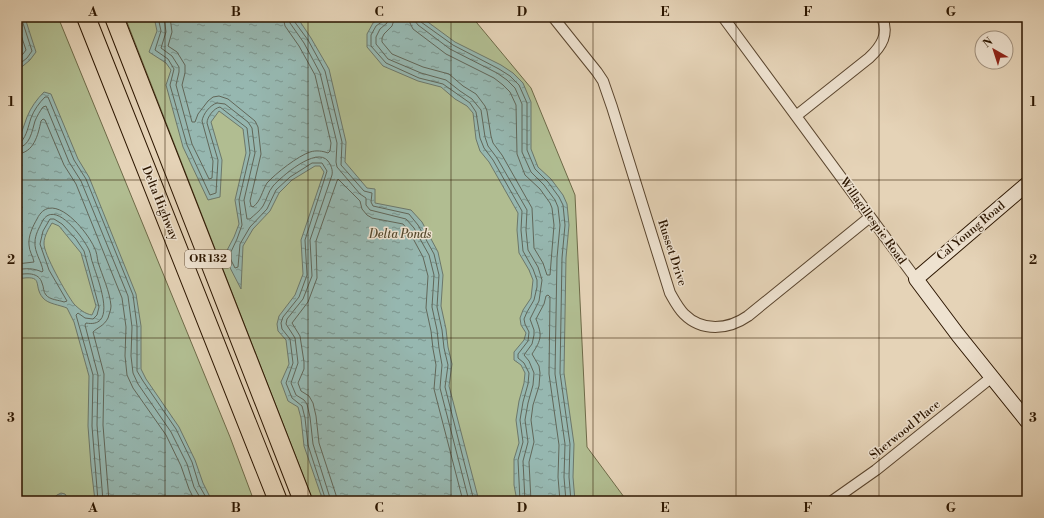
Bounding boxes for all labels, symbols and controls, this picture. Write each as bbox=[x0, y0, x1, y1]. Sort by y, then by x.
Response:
text: A bbox=[87, 4, 98, 20]
text: B bbox=[231, 4, 241, 20]
text: C bbox=[374, 4, 384, 20]
text: D bbox=[517, 4, 527, 20]
text: E bbox=[660, 4, 670, 20]
text: F bbox=[803, 4, 813, 20]
text: G bbox=[946, 4, 957, 20]
north arrow bbox=[974, 30, 1014, 70]
text: N bbox=[981, 35, 996, 51]
text: 1 bbox=[8, 94, 15, 110]
text: 1 bbox=[1030, 94, 1037, 110]
street label: Delta Highway bbox=[138, 164, 182, 243]
street label: Willagillespie Road bbox=[836, 174, 910, 267]
street label: Cal Young Road bbox=[934, 198, 1008, 264]
street label: Russet Drive bbox=[654, 218, 690, 288]
park label: Delta Ponds bbox=[368, 227, 432, 242]
road number: OR 132 bbox=[185, 250, 231, 268]
text: 2 bbox=[7, 252, 15, 268]
text: 2 bbox=[1029, 252, 1037, 268]
street label: Sherwood Place bbox=[867, 397, 943, 463]
text: 3 bbox=[7, 410, 15, 426]
text: 3 bbox=[1029, 410, 1037, 426]
text: A bbox=[87, 500, 98, 516]
text: B bbox=[231, 500, 241, 516]
text: C bbox=[374, 500, 384, 516]
text: D bbox=[517, 500, 527, 516]
text: E bbox=[660, 500, 670, 516]
text: F bbox=[803, 500, 813, 516]
text: G bbox=[946, 500, 957, 516]

